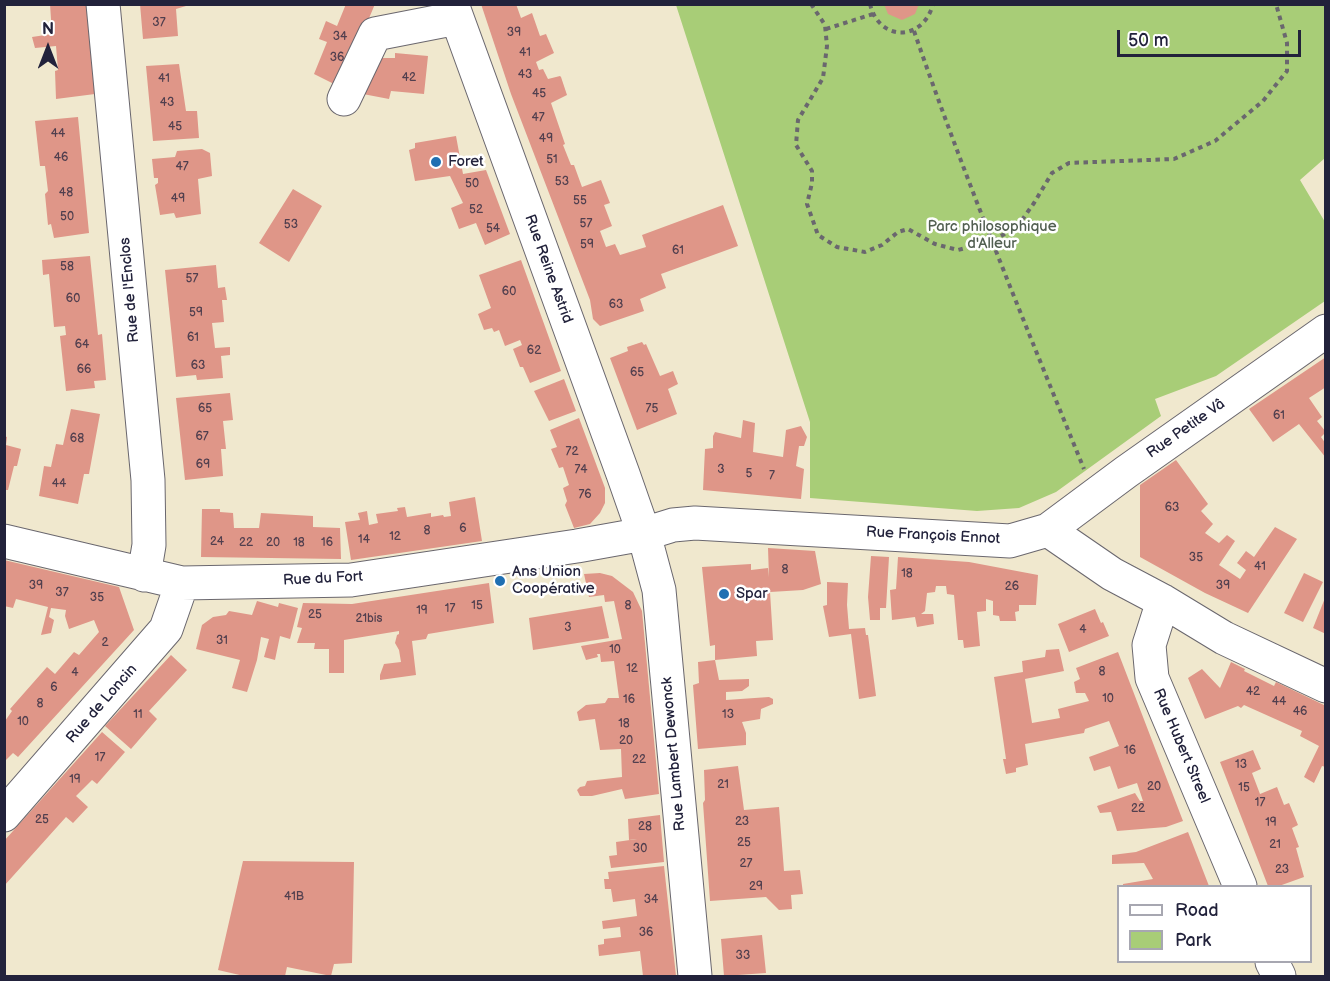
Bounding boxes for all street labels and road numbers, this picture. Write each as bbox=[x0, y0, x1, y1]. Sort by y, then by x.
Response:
street label: Rue Reine Astrid bbox=[520, 212, 576, 326]
street label: Rue de l'Enclos bbox=[116, 237, 144, 343]
street label: Rue Petite Vâ bbox=[1143, 395, 1229, 463]
street label: Rue François Ennot bbox=[866, 524, 1000, 548]
street label: Rue du Fort bbox=[283, 568, 363, 590]
street label: Rue de Loncin bbox=[63, 661, 141, 747]
street label: Rue Lambert Dewonck bbox=[658, 676, 690, 832]
street label: Rue Hubert Streel bbox=[1149, 686, 1213, 806]

